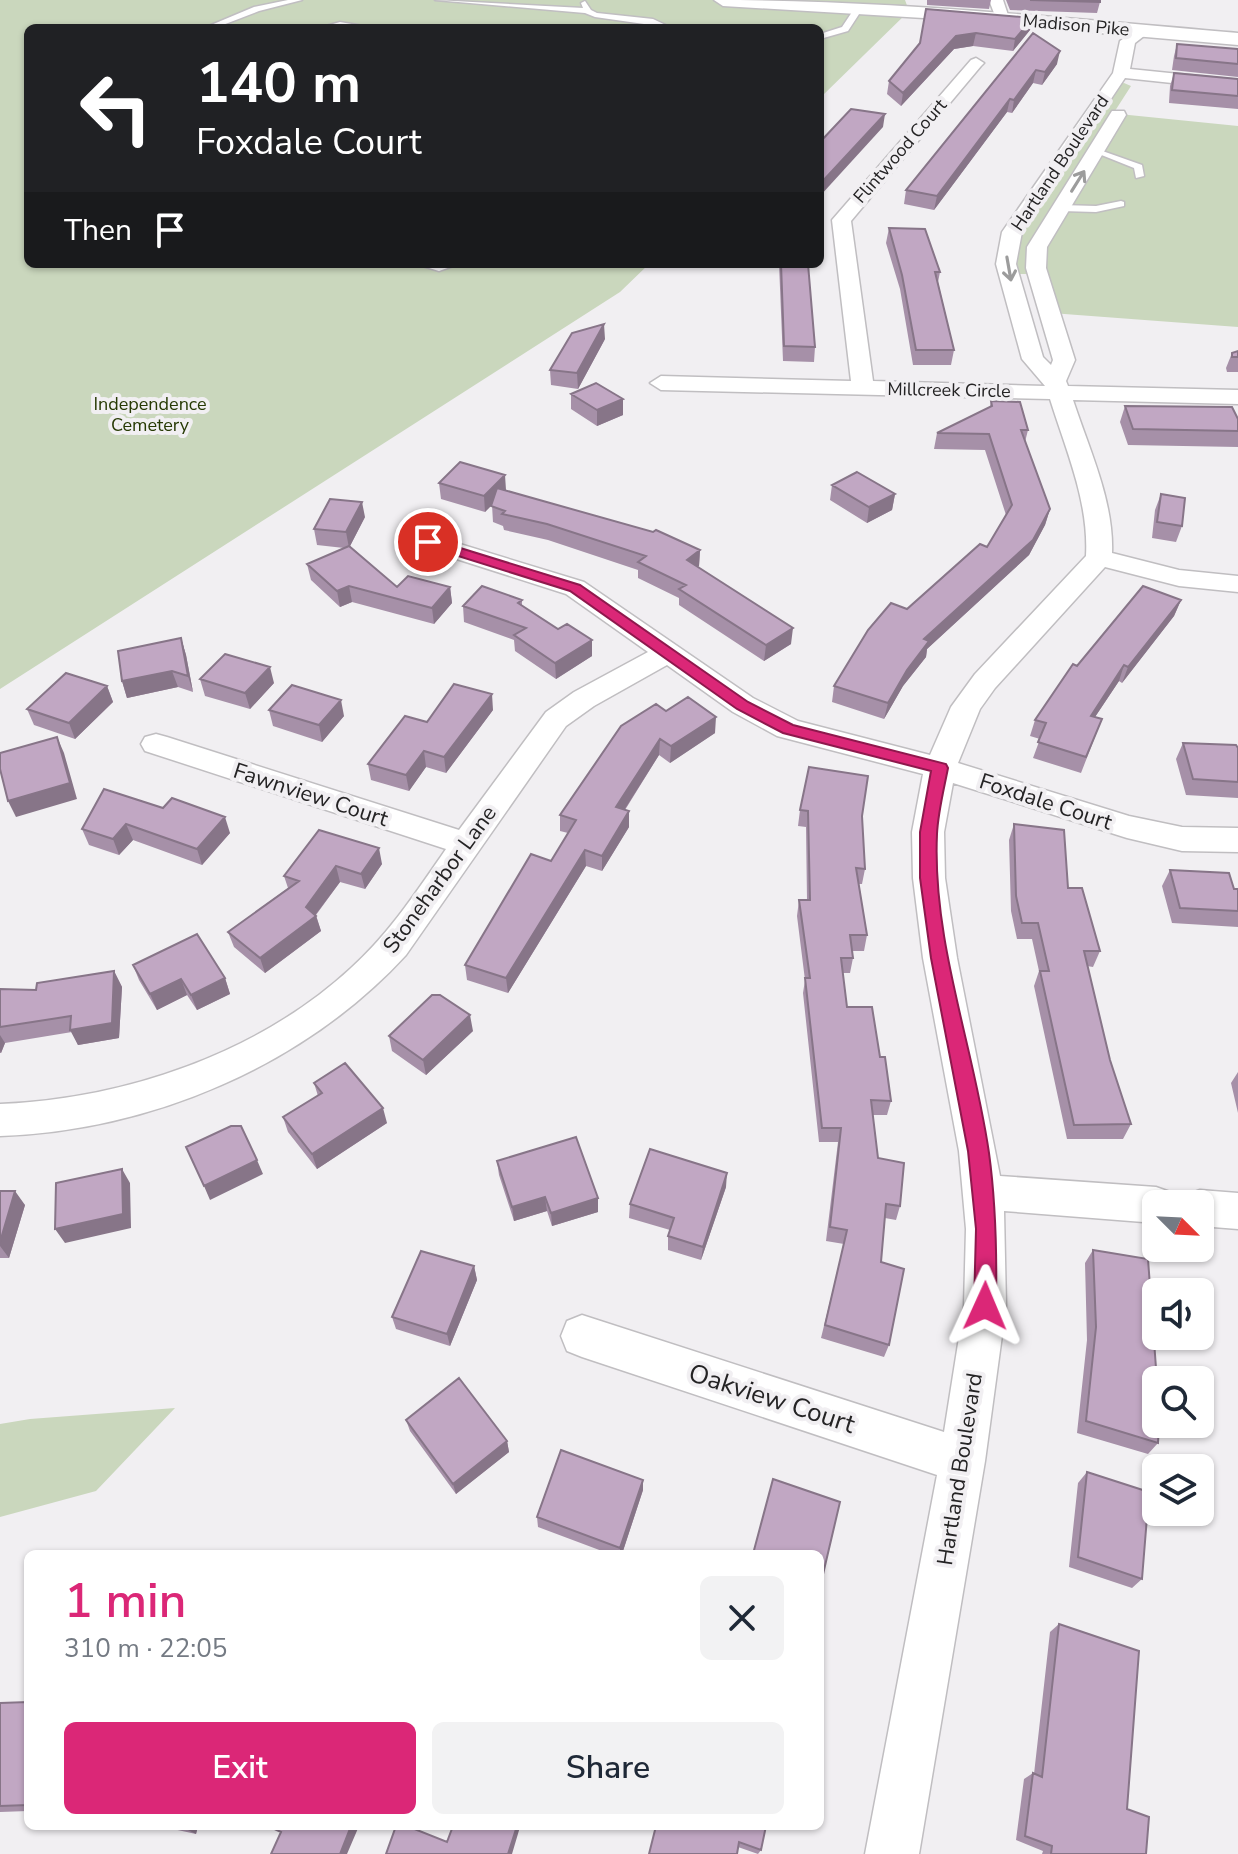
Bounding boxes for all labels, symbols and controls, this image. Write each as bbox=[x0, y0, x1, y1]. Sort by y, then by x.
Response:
street label: Madison Pike bbox=[1022, 8, 1130, 42]
text: 140 m bbox=[196, 45, 361, 122]
icon: left bbox=[64, 56, 168, 160]
street label: Hartland Boulevard bbox=[1006, 90, 1114, 236]
street label: Flintwood Court bbox=[848, 93, 952, 208]
text: Foxdale Court bbox=[196, 118, 422, 167]
one-way arrow bbox=[1070, 170, 1086, 193]
icon: arrive bbox=[148, 208, 192, 252]
text: Then bbox=[64, 210, 132, 251]
one-way arrow bbox=[1002, 256, 1017, 281]
street label: Millcreek Circle bbox=[887, 377, 1011, 403]
park label: Independence Cemetery bbox=[93, 392, 207, 437]
pin bbox=[394, 508, 462, 576]
icon: arrive bbox=[406, 520, 450, 564]
street label: Fawnview Court bbox=[230, 756, 392, 834]
street label: Foxdale Court bbox=[975, 766, 1116, 838]
street label: Stoneharbor Lane bbox=[376, 800, 504, 960]
north arrow bbox=[1142, 1190, 1214, 1262]
map controls bbox=[1142, 1190, 1214, 1526]
position arrow bbox=[943, 1264, 1027, 1348]
button: sound bbox=[1142, 1278, 1214, 1350]
street label: Oakview Court bbox=[684, 1355, 860, 1442]
button: search bbox=[1142, 1366, 1214, 1438]
street label: Hartland Boulevard bbox=[930, 1371, 990, 1568]
button: layers bbox=[1142, 1454, 1214, 1526]
text: 1 min bbox=[64, 1568, 186, 1634]
button: close bbox=[700, 1576, 784, 1660]
text: 310 m · 22:05 bbox=[64, 1631, 227, 1666]
button: Exit bbox=[64, 1722, 416, 1814]
button: Share bbox=[432, 1722, 784, 1814]

